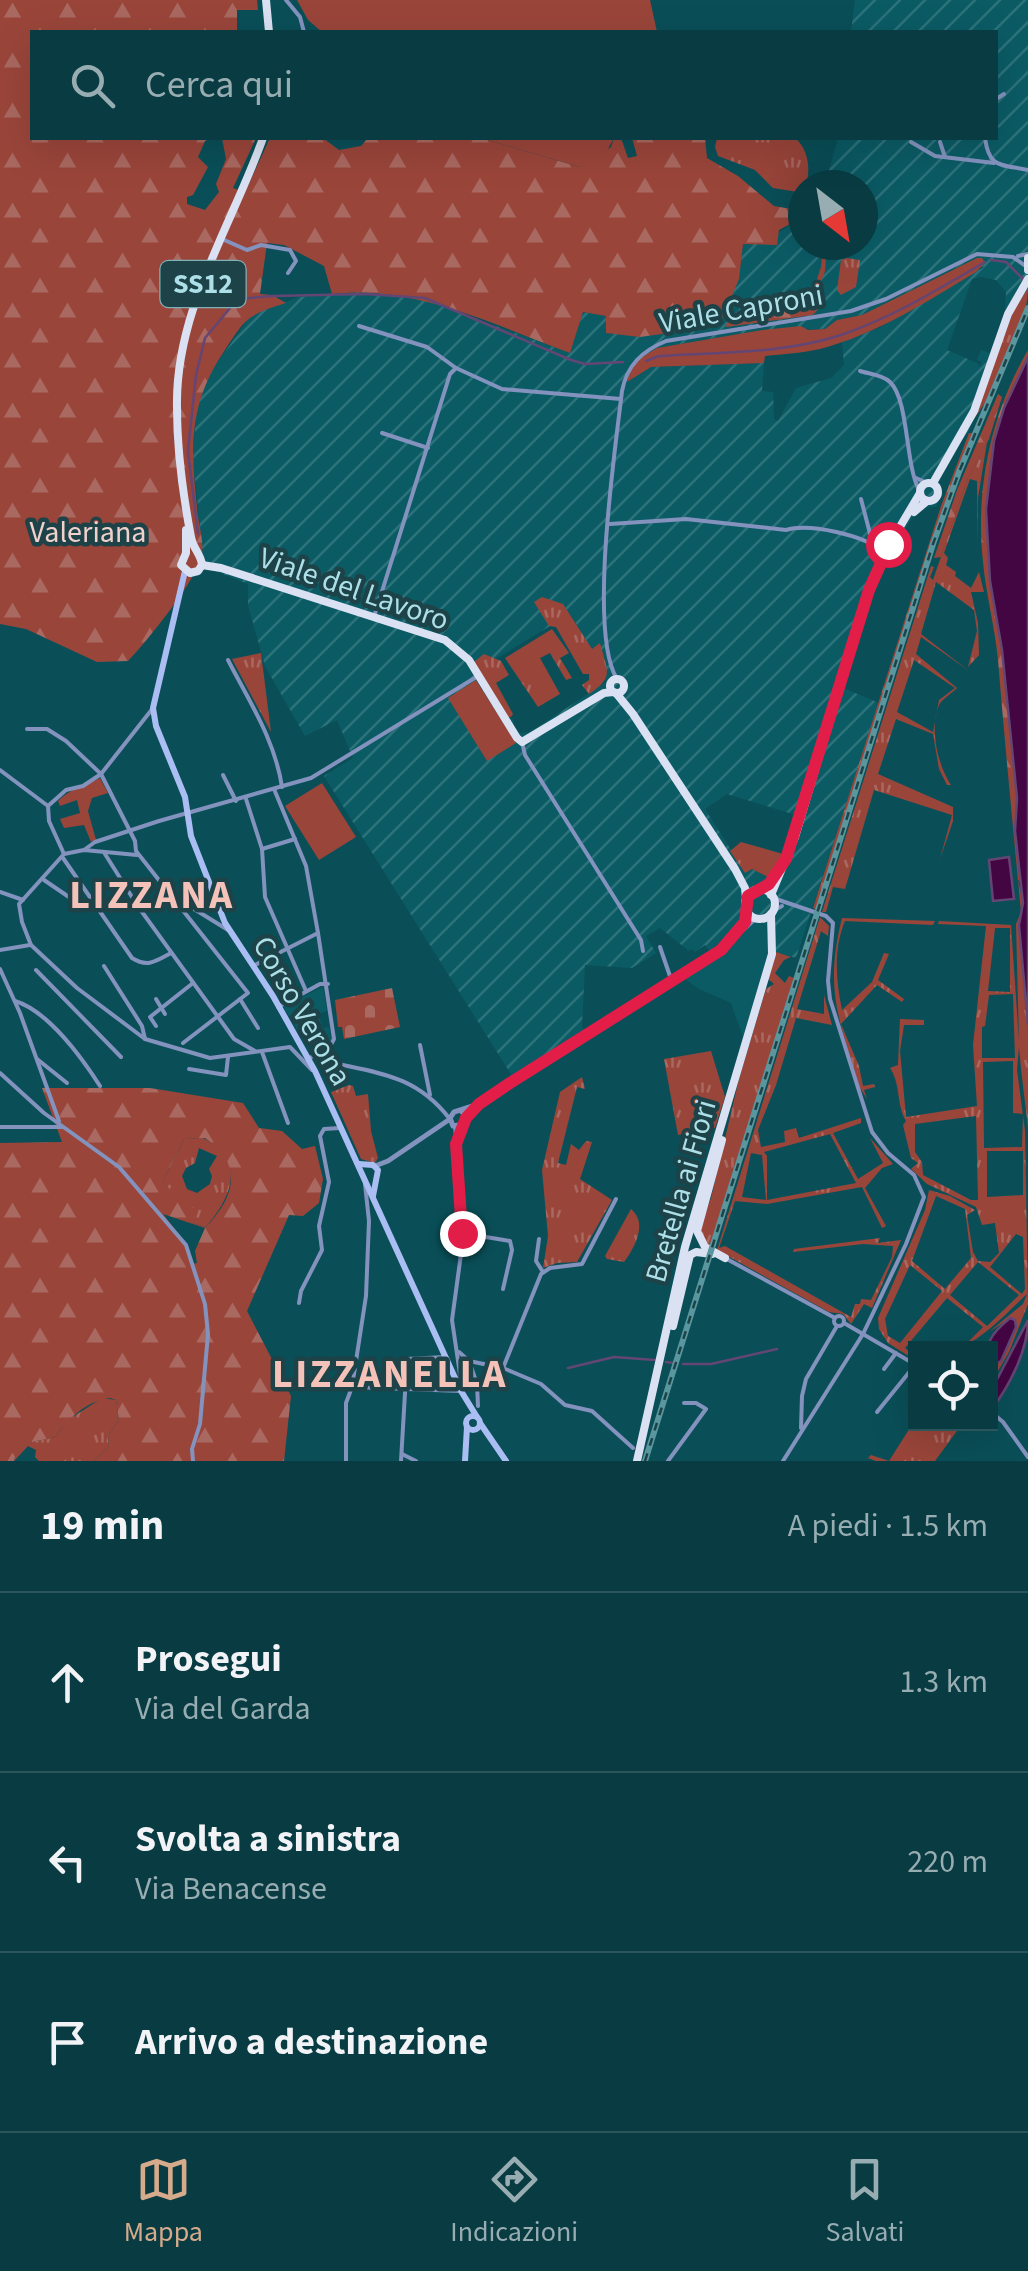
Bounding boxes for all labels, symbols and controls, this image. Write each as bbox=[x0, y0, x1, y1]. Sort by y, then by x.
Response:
search box bbox=[30, 30, 998, 140]
icon: search bbox=[65, 58, 120, 113]
text: Cerca qui bbox=[145, 58, 293, 112]
north arrow bbox=[788, 170, 878, 260]
road number: SS12 bbox=[160, 261, 246, 307]
street label: Viale Caproni bbox=[656, 273, 826, 345]
park label: Valeriana bbox=[30, 511, 146, 554]
route start bbox=[866, 522, 912, 568]
street label: Viale del Lavoro bbox=[253, 536, 455, 642]
district label: LIZZANA bbox=[69, 867, 235, 924]
street label: Corso Verona bbox=[242, 928, 362, 1094]
street label: Bretella ai Fiori bbox=[634, 1095, 728, 1287]
route end bbox=[440, 1211, 486, 1257]
map controls bbox=[908, 1341, 998, 1431]
button: locate bbox=[908, 1341, 998, 1431]
district label: LIZZANELLA bbox=[272, 1346, 508, 1403]
text: 19 min bbox=[40, 1496, 164, 1556]
text: A piedi · 1.5 km bbox=[788, 1503, 988, 1549]
text: Prosegui bbox=[135, 1632, 282, 1686]
icon: ahead bbox=[40, 1655, 95, 1710]
text: 1.3 km bbox=[899, 1659, 988, 1705]
text: Via del Garda bbox=[135, 1686, 311, 1732]
text: Svolta a sinistra bbox=[135, 1812, 401, 1866]
icon: left bbox=[40, 1835, 95, 1890]
text: 220 m bbox=[907, 1839, 988, 1885]
text: Via Benacense bbox=[135, 1866, 327, 1912]
icon: arrive bbox=[40, 2015, 95, 2070]
text: Arrivo a destinazione bbox=[135, 2015, 488, 2069]
tab: Mappa bbox=[124, 2152, 203, 2252]
tab: Indicazioni bbox=[450, 2152, 578, 2252]
tab: Salvati bbox=[825, 2152, 904, 2252]

